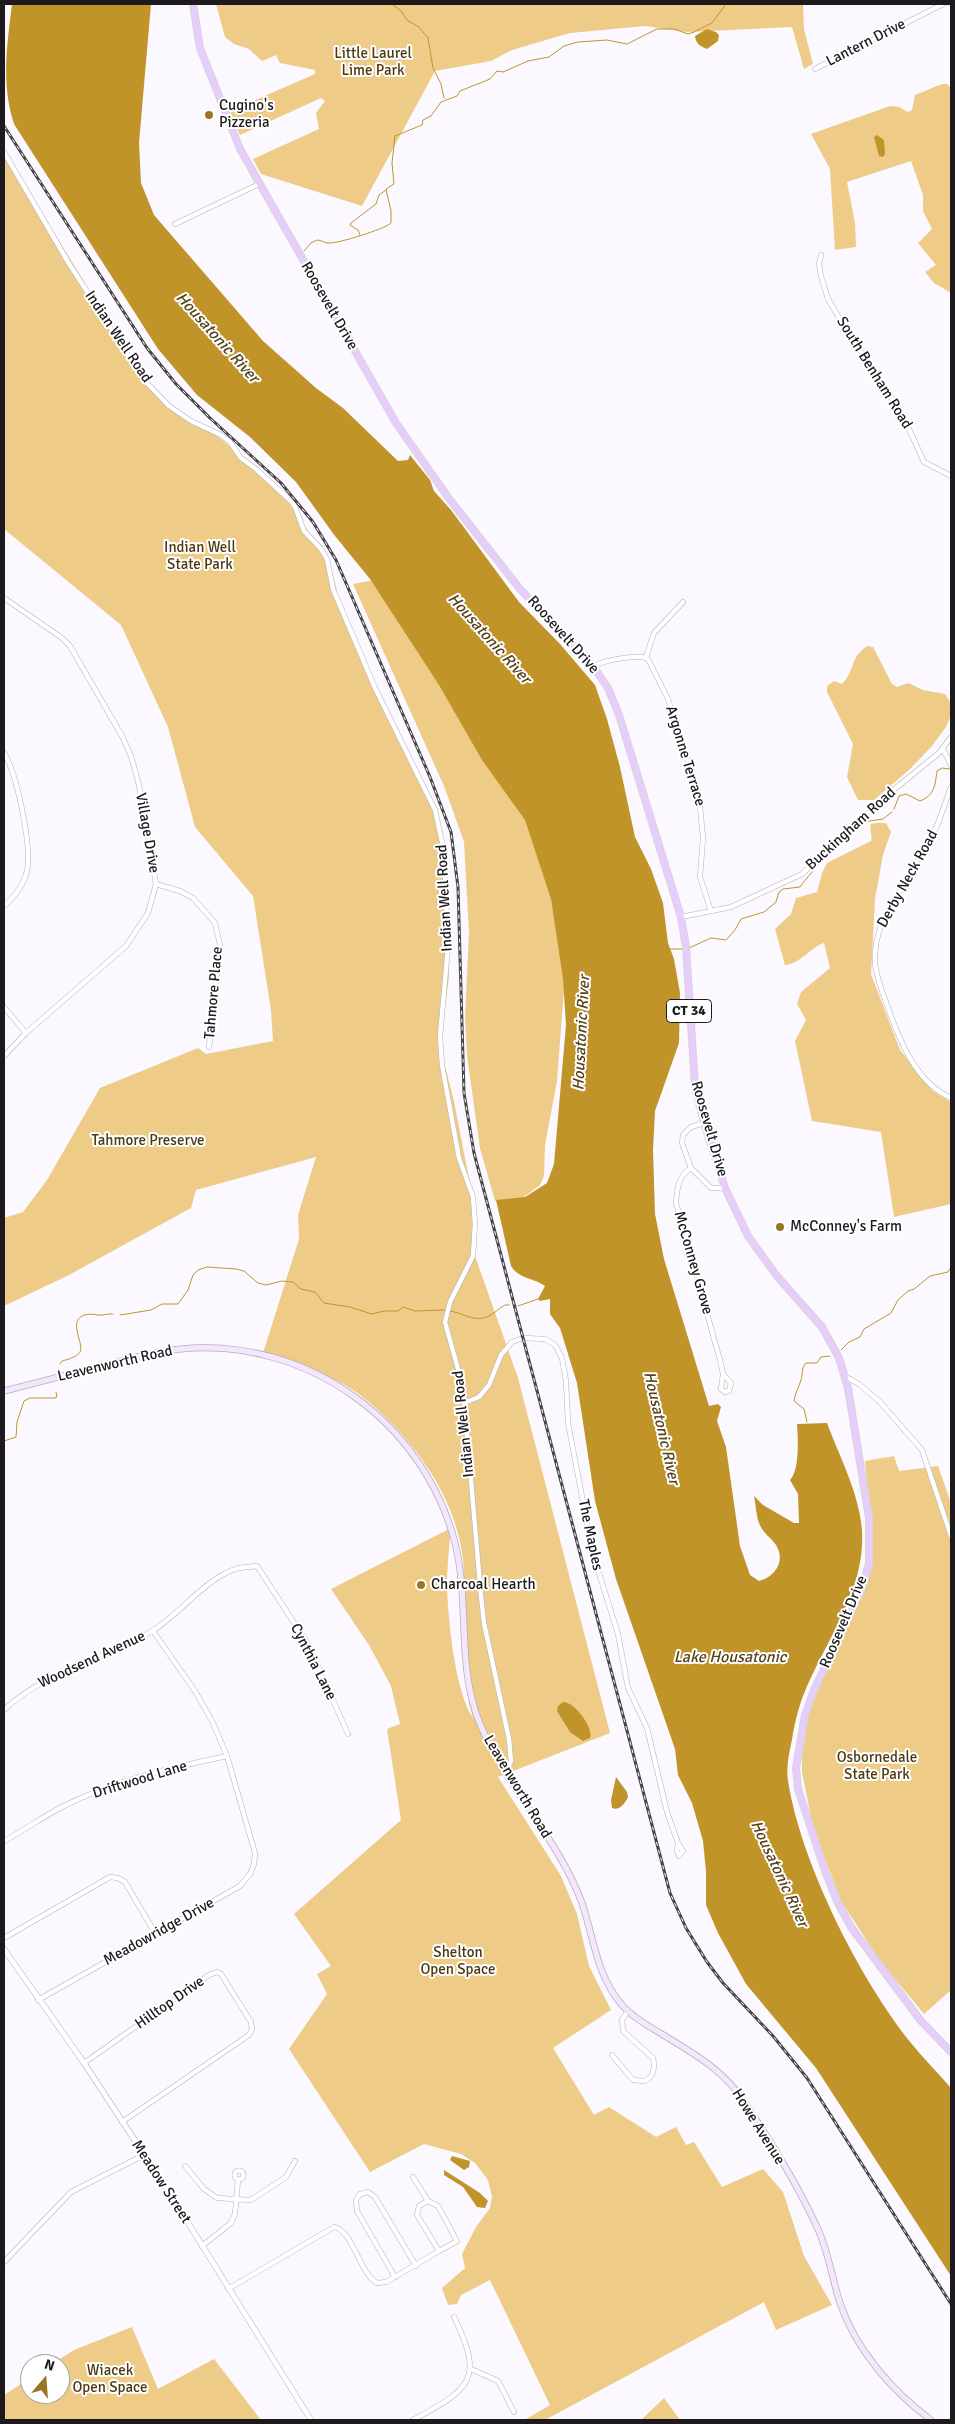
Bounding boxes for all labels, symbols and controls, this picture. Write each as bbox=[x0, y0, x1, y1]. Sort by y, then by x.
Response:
street label: Lantern Drive bbox=[823, 15, 909, 71]
park label: Little Laurel Lime Park bbox=[334, 45, 412, 80]
place label: Cugino's Pizzeria bbox=[219, 97, 274, 132]
marker: Cugino's Pizzeria bbox=[203, 109, 215, 121]
street label: Roosevelt Drive bbox=[297, 259, 361, 353]
street label: Indian Well Road bbox=[81, 287, 155, 387]
water label: Housatonic River bbox=[171, 289, 263, 387]
street label: South Benham Road bbox=[832, 314, 916, 432]
park label: Indian Well State Park bbox=[164, 539, 236, 574]
water label: Housatonic River bbox=[443, 590, 535, 688]
street label: Roosevelt Drive bbox=[523, 592, 603, 678]
street label: Argonne Terrace bbox=[661, 704, 709, 808]
street label: Buckingham Road bbox=[802, 784, 900, 874]
street label: Village Drive bbox=[131, 791, 163, 875]
street label: Derby Neck Road bbox=[874, 827, 942, 931]
street label: Indian Well Road bbox=[433, 844, 457, 952]
street label: Tahmore Place bbox=[201, 946, 227, 1040]
water label: Housatonic River bbox=[569, 975, 595, 1091]
road number: CT 34 bbox=[666, 999, 712, 1022]
street label: Roosevelt Drive bbox=[687, 1079, 731, 1179]
park label: Tahmore Preserve bbox=[91, 1132, 205, 1150]
street label: McConney Grove bbox=[670, 1209, 716, 1317]
place label: McConney's Farm bbox=[790, 1218, 902, 1236]
marker: McConney's Farm bbox=[774, 1221, 786, 1233]
street label: Leavenworth Road bbox=[56, 1342, 174, 1386]
street label: Indian Well Road bbox=[449, 1370, 479, 1478]
water label: Housatonic River bbox=[639, 1370, 683, 1486]
street label: The Maples bbox=[574, 1498, 606, 1572]
street label: Roosevelt Drive bbox=[816, 1573, 872, 1671]
place label: Charcoal Hearth bbox=[431, 1576, 536, 1594]
marker: Charcoal Hearth bbox=[415, 1579, 427, 1591]
street label: Cynthia Lane bbox=[286, 1621, 340, 1703]
street label: Woodsend Avenue bbox=[36, 1627, 148, 1693]
water label: Lake Housatonic bbox=[674, 1648, 786, 1668]
street label: Leavenworth Road bbox=[479, 1732, 555, 1842]
park label: Osbornedale State Park bbox=[837, 1749, 917, 1784]
street label: Driftwood Lane bbox=[91, 1757, 189, 1803]
water label: Housatonic River bbox=[746, 1818, 812, 1930]
street label: Meadowridge Drive bbox=[101, 1894, 217, 1970]
park label: Shelton Open Space bbox=[420, 1944, 496, 1979]
street label: Hilltop Drive bbox=[132, 1973, 208, 2033]
street label: Howe Avenue bbox=[728, 2086, 788, 2168]
street label: Meadow Street bbox=[127, 2137, 195, 2227]
north arrow bbox=[20, 2354, 70, 2404]
text: N bbox=[42, 2356, 57, 2375]
park label: Wiacek Open Space bbox=[72, 2362, 148, 2397]

